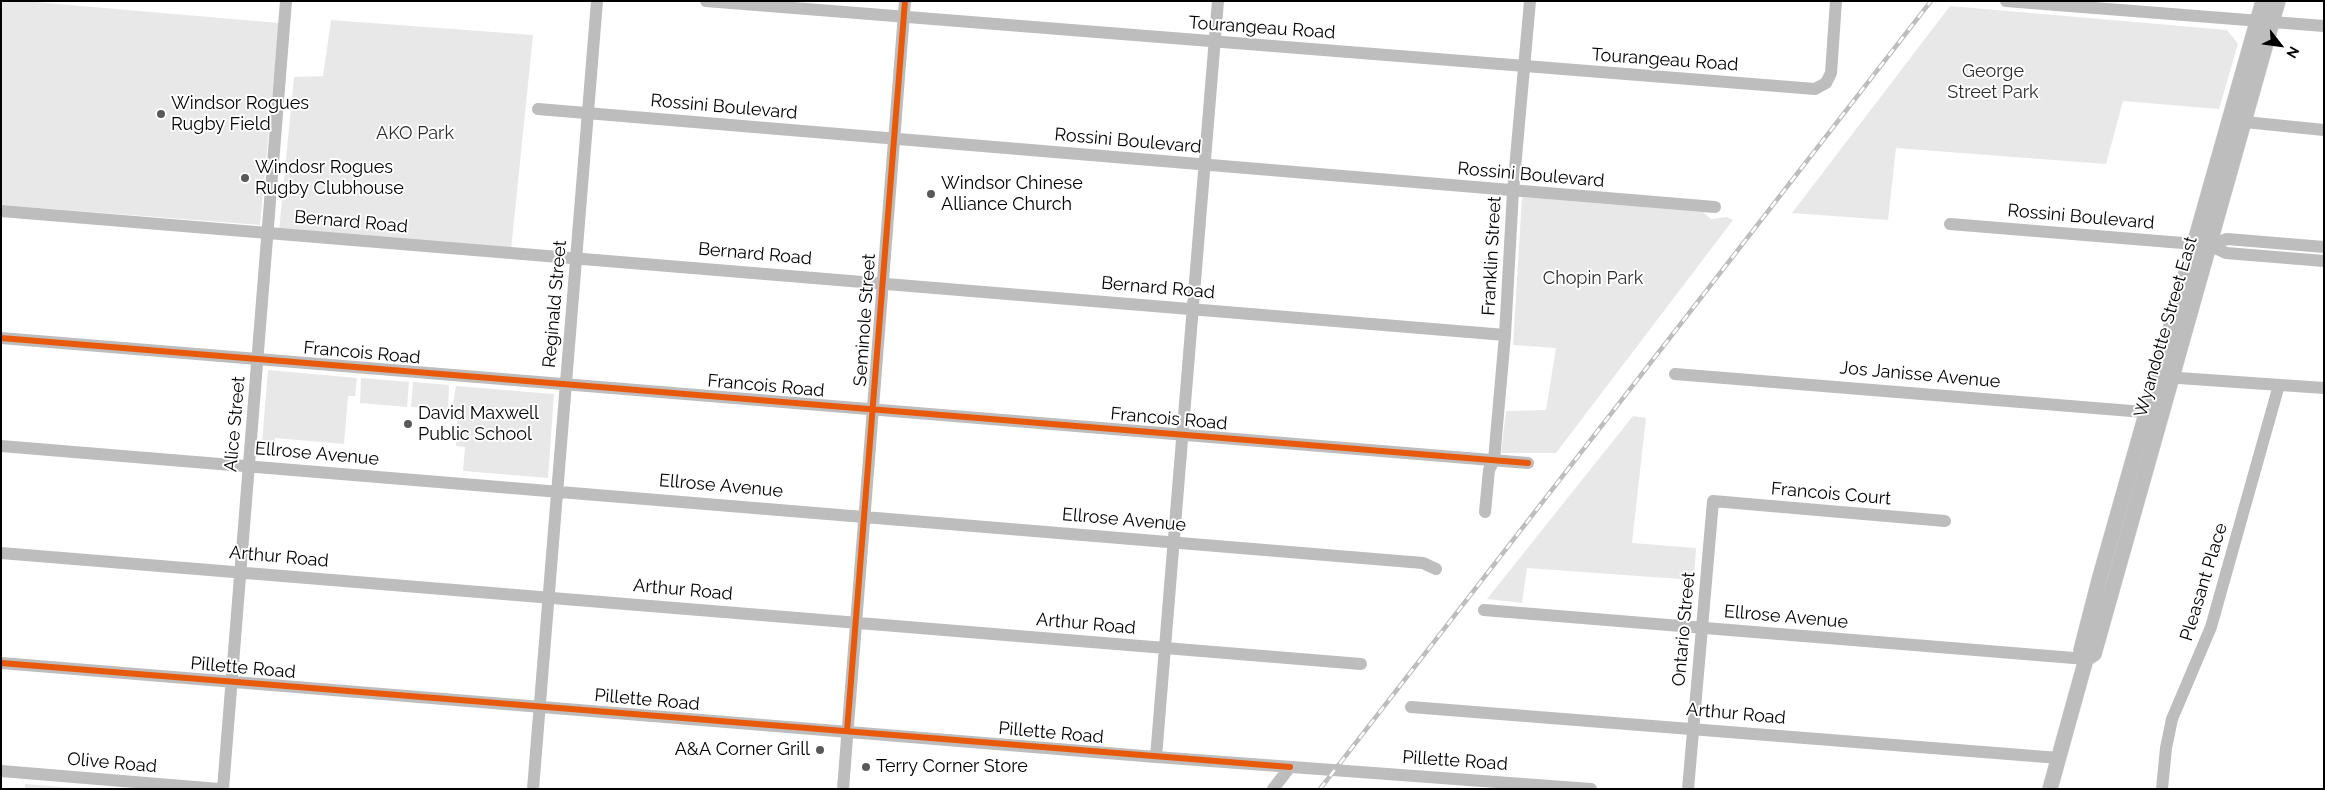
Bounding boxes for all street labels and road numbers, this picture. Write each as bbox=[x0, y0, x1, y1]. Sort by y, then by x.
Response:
street label: Tourangeau Road bbox=[1188, 12, 1336, 44]
street label: Tourangeau Road bbox=[1591, 44, 1739, 76]
street label: Rossini Boulevard bbox=[650, 90, 798, 124]
street label: Rossini Boulevard bbox=[1054, 124, 1202, 158]
street label: Rossini Boulevard bbox=[1457, 158, 1605, 192]
street label: Franklin Street bbox=[1478, 196, 1506, 316]
street label: Rossini Boulevard bbox=[2007, 200, 2155, 234]
street label: Bernard Road bbox=[293, 206, 409, 238]
street label: Wyandotte Street East bbox=[2130, 234, 2202, 420]
street label: Bernard Road bbox=[697, 238, 813, 270]
street label: Reginald Street bbox=[539, 239, 571, 369]
street label: Seminole Street bbox=[850, 253, 880, 387]
street label: Bernard Road bbox=[1100, 272, 1216, 304]
street label: Francois Road bbox=[303, 337, 421, 369]
street label: Jos Janisse Avenue bbox=[1839, 357, 2001, 393]
street label: Francois Road bbox=[707, 370, 825, 402]
street label: Alice Street bbox=[220, 375, 250, 473]
street label: Francois Road bbox=[1110, 403, 1228, 435]
street label: Ellrose Avenue bbox=[254, 438, 380, 470]
street label: Ellrose Avenue bbox=[658, 470, 784, 502]
street label: Francois Court bbox=[1770, 478, 1892, 510]
street label: Ellrose Avenue bbox=[1061, 504, 1187, 536]
street label: Pleasant Place bbox=[2176, 520, 2232, 644]
street label: Arthur Road bbox=[228, 542, 330, 572]
street label: Ontario Street bbox=[1668, 571, 1700, 687]
street label: Arthur Road bbox=[632, 575, 734, 605]
street label: Ellrose Avenue bbox=[1723, 601, 1849, 633]
street label: Arthur Road bbox=[1035, 609, 1137, 639]
street label: Pillette Road bbox=[189, 653, 297, 683]
street label: Pillette Road bbox=[593, 685, 701, 715]
street label: Arthur Road bbox=[1685, 699, 1787, 729]
street label: Pillette Road bbox=[997, 718, 1105, 748]
street label: Pillette Road bbox=[1402, 747, 1508, 775]
street label: Olive Road bbox=[66, 748, 158, 778]

